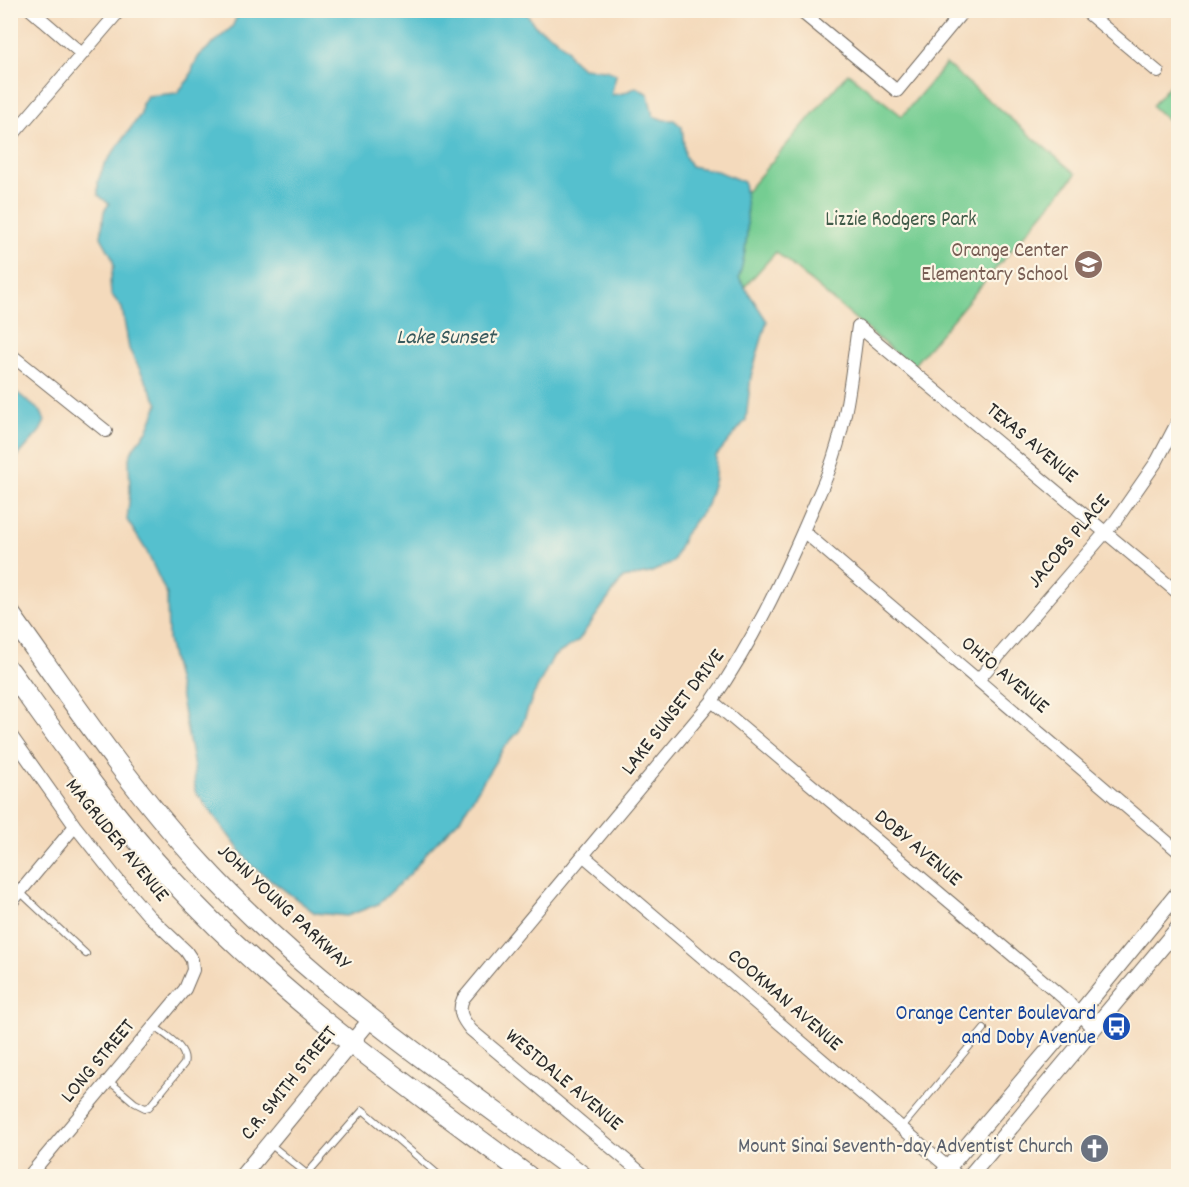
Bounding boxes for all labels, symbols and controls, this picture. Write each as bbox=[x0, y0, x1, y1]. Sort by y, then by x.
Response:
park label: Lizzie Rodgers Park bbox=[825, 206, 977, 236]
place label: Orange Center Elementary School bbox=[921, 237, 1068, 291]
school or university icon: Orange Center Elementary School bbox=[1073, 248, 1105, 280]
water label: Lake Sunset bbox=[396, 323, 498, 354]
street label: TEXAS AVENUE bbox=[978, 397, 1084, 492]
street label: JACOBS PLACE bbox=[1022, 488, 1119, 596]
street label: OHIO AVENUE bbox=[953, 630, 1055, 722]
street label: LAKE SUNSET DRIVE bbox=[615, 643, 733, 783]
street label: MAGRUDER AVENUE bbox=[57, 773, 176, 910]
street label: DOBY AVENUE bbox=[867, 803, 968, 895]
street label: JOHN YOUNG PARKWAY bbox=[209, 838, 358, 979]
street label: COOKMAN AVENUE bbox=[720, 942, 849, 1060]
place label: Orange Center Boulevard and Doby Avenue bbox=[896, 1000, 1096, 1054]
bus stop icon: Orange Center Boulevard and Doby Avenue bbox=[1101, 1011, 1133, 1043]
street label: LONG STREET bbox=[55, 1013, 144, 1111]
street label: C.R. SMITH STREET bbox=[234, 1020, 346, 1148]
street label: WESTDALE AVENUE bbox=[498, 1023, 629, 1140]
church icon: Mount Sinai Seventh-day Adventist Church bbox=[1078, 1132, 1110, 1164]
place label: Mount Sinai Seventh-day Adventist Church bbox=[738, 1133, 1073, 1163]

